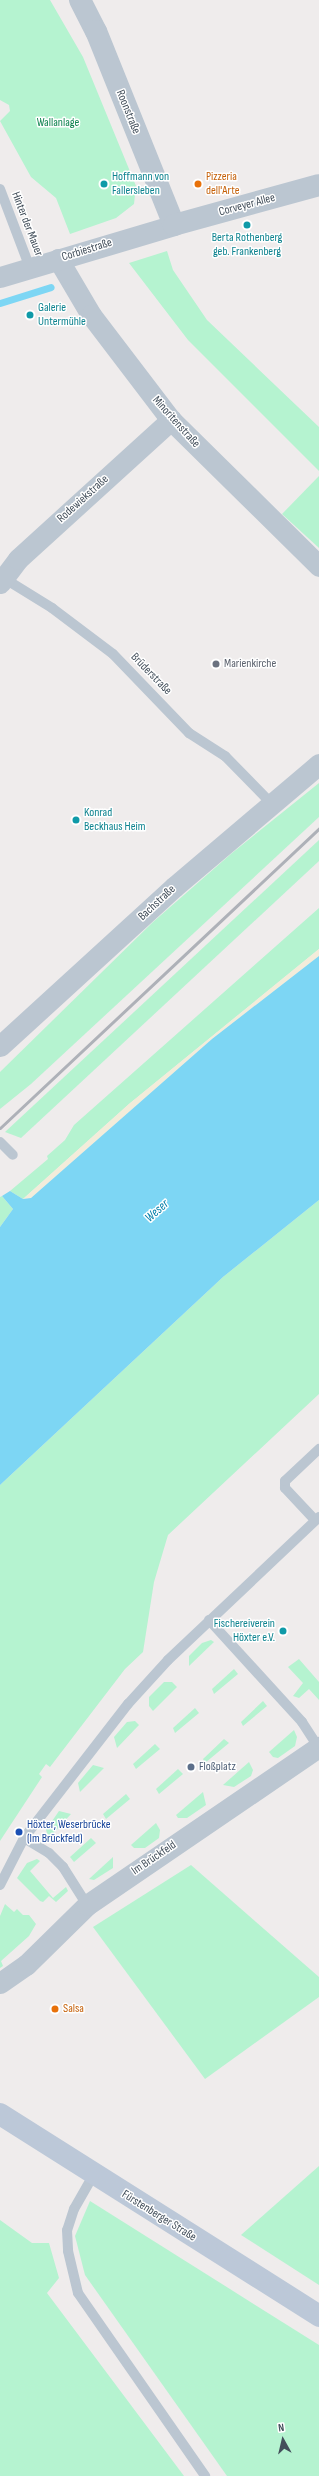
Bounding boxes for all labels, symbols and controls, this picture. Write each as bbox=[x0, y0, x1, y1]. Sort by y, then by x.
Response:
street label: Roonstraße bbox=[113, 88, 143, 136]
park label: Wallanlage bbox=[37, 116, 79, 130]
place label: Hoffmann von Fallersleben bbox=[112, 170, 169, 198]
place label: Pizzeria dell'Arte bbox=[206, 170, 240, 198]
marker: Hoffmann von Fallersleben bbox=[99, 179, 109, 189]
marker: Pizzeria dell'Arte bbox=[193, 179, 203, 189]
street label: Hinter der Mauer bbox=[8, 190, 46, 258]
street label: Corveyer Allee bbox=[217, 191, 277, 219]
marker: Berta Rothenberg geb. Frankenberg bbox=[242, 220, 252, 230]
place label: Berta Rothenberg geb. Frankenberg bbox=[212, 231, 282, 259]
street label: Corbiestraße bbox=[60, 236, 114, 264]
place label: Galerie Untermühle bbox=[38, 301, 86, 329]
marker: Galerie Untermühle bbox=[25, 310, 35, 320]
street label: Minoritenstraße bbox=[149, 393, 203, 451]
street label: Rodewiekstraße bbox=[54, 472, 112, 526]
street label: Brüderstraße bbox=[128, 650, 174, 698]
place label: Marienkirche bbox=[224, 657, 276, 671]
marker: Marienkirche bbox=[211, 659, 221, 669]
place label: Konrad Beckhaus Heim bbox=[84, 806, 145, 834]
marker: Konrad Beckhaus Heim bbox=[71, 815, 81, 825]
street label: Bachstraße bbox=[135, 882, 179, 924]
water label: Weser bbox=[142, 1196, 172, 1226]
place label: Fischereiverein Höxter e.V. bbox=[214, 1617, 275, 1645]
marker: Fischereiverein Höxter e.V. bbox=[278, 1626, 288, 1636]
place label: Floßplatz bbox=[199, 1760, 236, 1774]
marker: Floßplatz bbox=[186, 1762, 196, 1772]
place label: Höxter, Weserbrücke (Im Brückfeld) bbox=[27, 1818, 110, 1846]
marker: Höxter, Weserbrücke (Im Brückfeld) bbox=[14, 1827, 24, 1837]
street label: Im Brückfeld bbox=[129, 1838, 179, 1878]
place label: Salsa bbox=[63, 2002, 84, 2016]
marker: Salsa bbox=[50, 2004, 60, 2014]
street label: Fürstenberger Straße bbox=[119, 2187, 199, 2245]
north arrow bbox=[263, 2420, 303, 2460]
text: N bbox=[277, 2421, 285, 2434]

